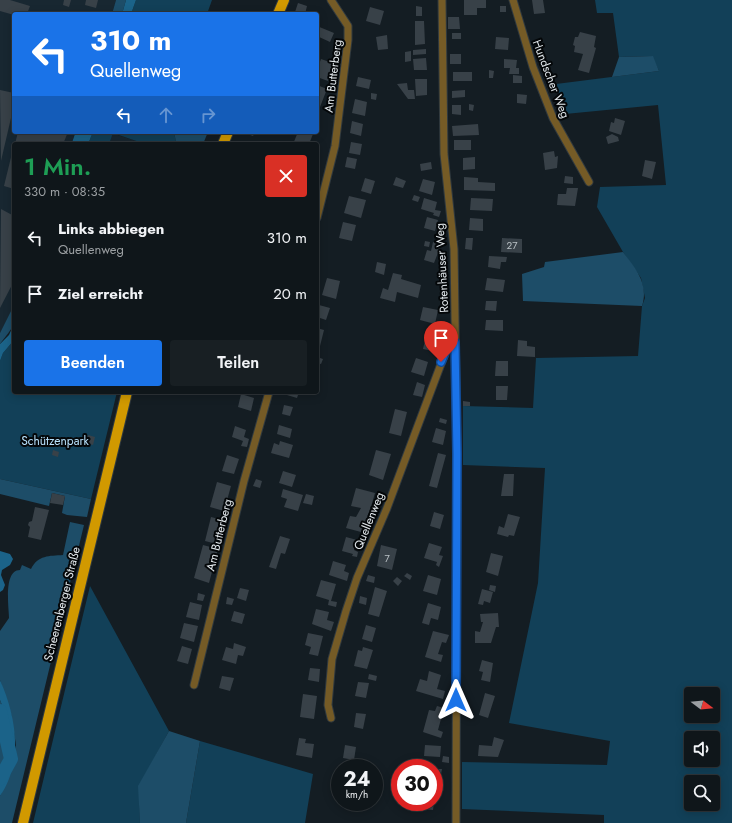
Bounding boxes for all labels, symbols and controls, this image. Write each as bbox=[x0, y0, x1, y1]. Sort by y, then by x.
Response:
text: 310 m bbox=[90, 20, 172, 61]
icon: left bbox=[24, 28, 76, 80]
street label: Hundscher Weg bbox=[528, 37, 574, 121]
street label: Am Butterberg bbox=[320, 38, 346, 114]
text: Quellenweg bbox=[90, 58, 181, 84]
icon: left bbox=[113, 104, 135, 126]
icon: ahead bbox=[155, 104, 177, 126]
icon: right bbox=[197, 104, 219, 126]
text: 1 Min. bbox=[24, 149, 91, 184]
button: close bbox=[265, 155, 307, 197]
text: 330 m · 08:35 bbox=[24, 182, 105, 201]
text: Links abbiegen bbox=[58, 218, 164, 240]
street label: Rotenhäuser Weg bbox=[431, 223, 453, 313]
icon: left bbox=[24, 227, 46, 249]
text: 310 m bbox=[267, 227, 307, 249]
house number: 27 bbox=[507, 238, 518, 253]
text: Quellenweg bbox=[58, 240, 124, 259]
icon: arrive bbox=[24, 283, 46, 305]
text: Ziel erreicht bbox=[58, 283, 143, 305]
text: 20 m bbox=[273, 283, 307, 305]
pin bbox=[424, 321, 458, 362]
icon: arrive bbox=[430, 327, 452, 349]
button: Beenden bbox=[24, 340, 162, 386]
button: Teilen bbox=[170, 340, 307, 386]
park label: Schützenpark bbox=[21, 432, 90, 450]
street label: Quellenweg bbox=[349, 489, 389, 553]
street label: Am Butterberg bbox=[201, 497, 237, 573]
street label: Scheerenberger Straße bbox=[39, 545, 85, 663]
house number: 7 bbox=[384, 551, 390, 566]
position arrow bbox=[435, 679, 477, 721]
north arrow bbox=[684, 687, 720, 723]
map controls bbox=[684, 687, 720, 811]
button: sound bbox=[684, 731, 720, 767]
speed limit sign: 30 bbox=[391, 759, 443, 811]
text: 24 bbox=[343, 765, 371, 794]
button: search bbox=[684, 775, 720, 811]
text: km/h bbox=[346, 787, 368, 802]

